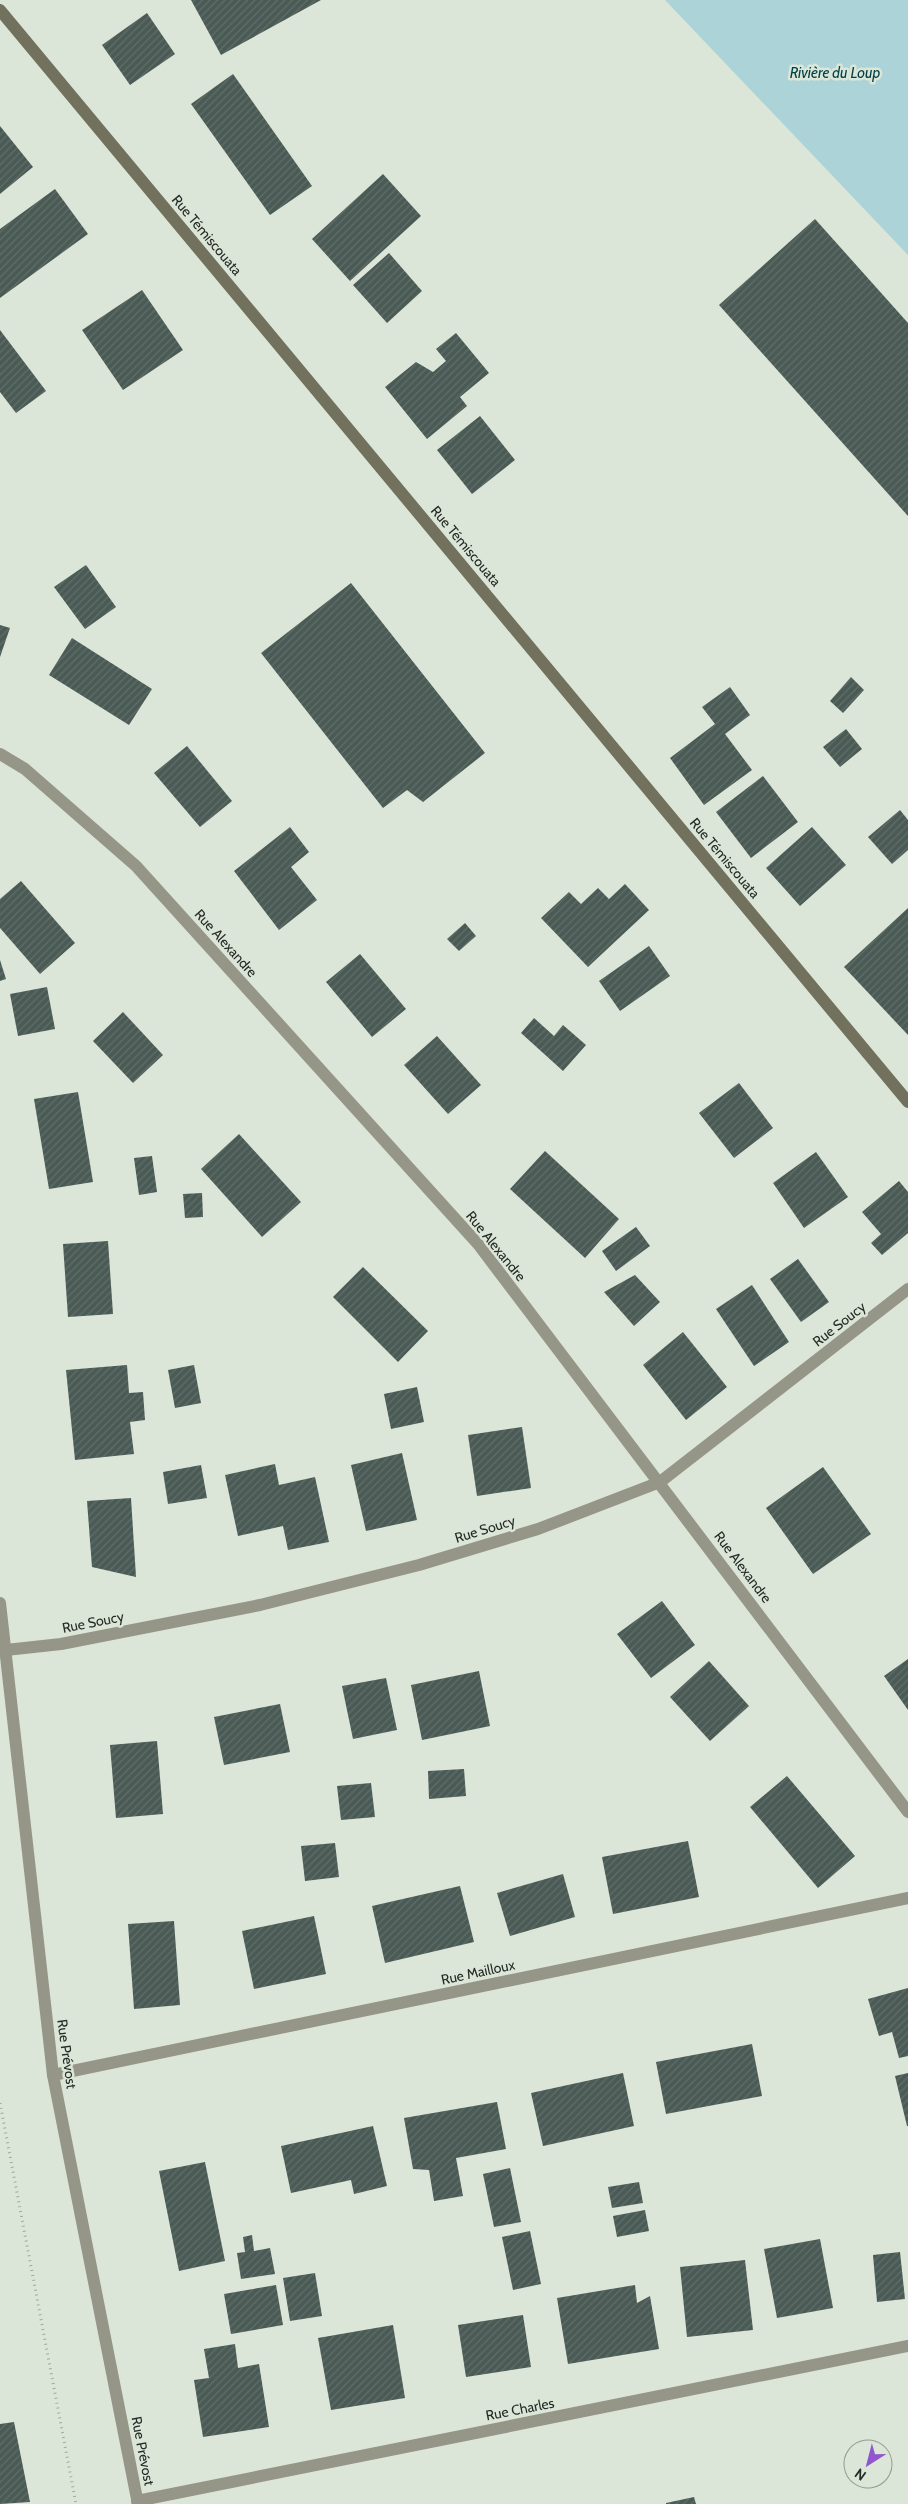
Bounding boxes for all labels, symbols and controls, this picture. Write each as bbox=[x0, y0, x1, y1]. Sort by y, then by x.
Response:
water label: Rivière du Loup bbox=[790, 64, 880, 82]
street label: Rue Témiscouata bbox=[168, 191, 246, 279]
street label: Rue Témiscouata bbox=[427, 502, 505, 590]
street label: Rue Témiscouata bbox=[686, 814, 764, 902]
street label: Rue Alexandre bbox=[191, 905, 261, 981]
street label: Rue Alexandre bbox=[462, 1207, 530, 1285]
street label: Rue Soucy bbox=[809, 1298, 869, 1350]
street label: Rue Soucy bbox=[452, 1511, 518, 1547]
street label: Rue Alexandre bbox=[710, 1528, 776, 1606]
street label: Rue Soucy bbox=[61, 1607, 125, 1637]
street label: Rue Mailloux bbox=[439, 1955, 517, 1989]
street label: Rue Prévost bbox=[53, 2018, 81, 2090]
street label: Rue Charles bbox=[484, 2393, 556, 2424]
street label: Rue Prévost bbox=[127, 2415, 159, 2487]
north arrow bbox=[843, 2439, 893, 2489]
text: N bbox=[851, 2464, 870, 2485]

